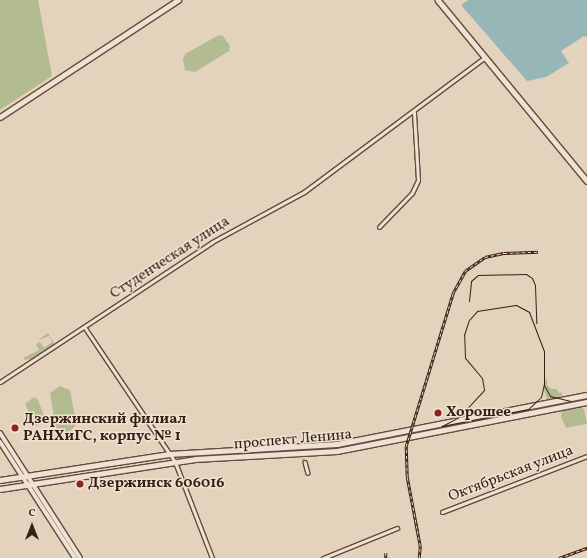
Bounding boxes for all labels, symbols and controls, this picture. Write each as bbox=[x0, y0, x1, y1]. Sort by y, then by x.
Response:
street label: Студенческая улица bbox=[107, 213, 233, 303]
place label: Хорошее bbox=[446, 404, 511, 422]
marker: Хорошее bbox=[433, 408, 443, 418]
place label: Дзержинский филиал РАНХиГС, корпус № 1 bbox=[23, 410, 186, 445]
marker: Дзержинский филиал РАНХиГС, корпус № 1 bbox=[10, 423, 20, 433]
street label: проспект Ленина bbox=[233, 426, 353, 454]
street label: Октябрьская улица bbox=[446, 442, 576, 506]
place label: Дзержинск 606016 bbox=[88, 475, 224, 493]
marker: Дзержинск 606016 bbox=[75, 479, 85, 489]
north arrow bbox=[12, 506, 52, 546]
text: С bbox=[28, 506, 36, 521]

